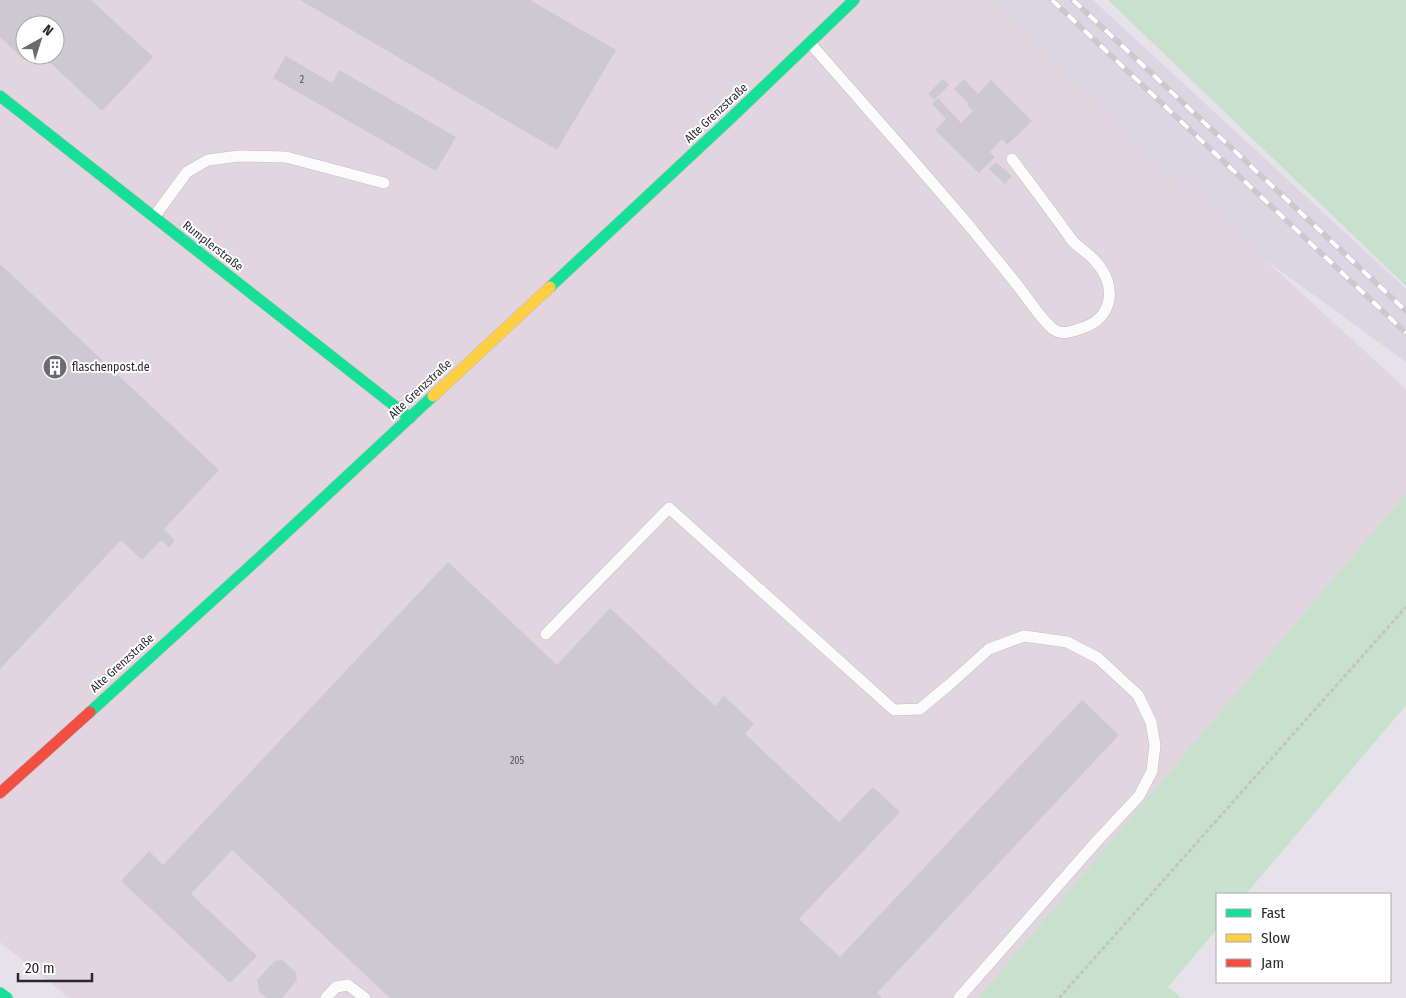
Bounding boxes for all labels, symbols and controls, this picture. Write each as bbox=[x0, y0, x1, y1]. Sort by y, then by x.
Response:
north arrow bbox=[15, 15, 65, 65]
text: N bbox=[39, 21, 56, 40]
house number: 2 bbox=[300, 74, 305, 86]
street label: Alte Grenzstraße bbox=[682, 80, 750, 146]
street label: Rumplerstraße bbox=[180, 218, 246, 274]
building icon: flaschenpost.de bbox=[42, 354, 68, 380]
street label: Alte Grenzstraße bbox=[386, 356, 454, 422]
place label: flaschenpost.de bbox=[72, 360, 150, 374]
street label: Alte Grenzstraße bbox=[87, 631, 157, 695]
house number: 205 bbox=[510, 755, 525, 767]
legend bbox=[1216, 893, 1391, 983]
text: Fast bbox=[1261, 904, 1285, 922]
text: Slow bbox=[1261, 929, 1290, 947]
scale bar bbox=[18, 950, 91, 982]
text: Jam bbox=[1261, 954, 1284, 972]
text: 20 m bbox=[25, 959, 55, 977]

